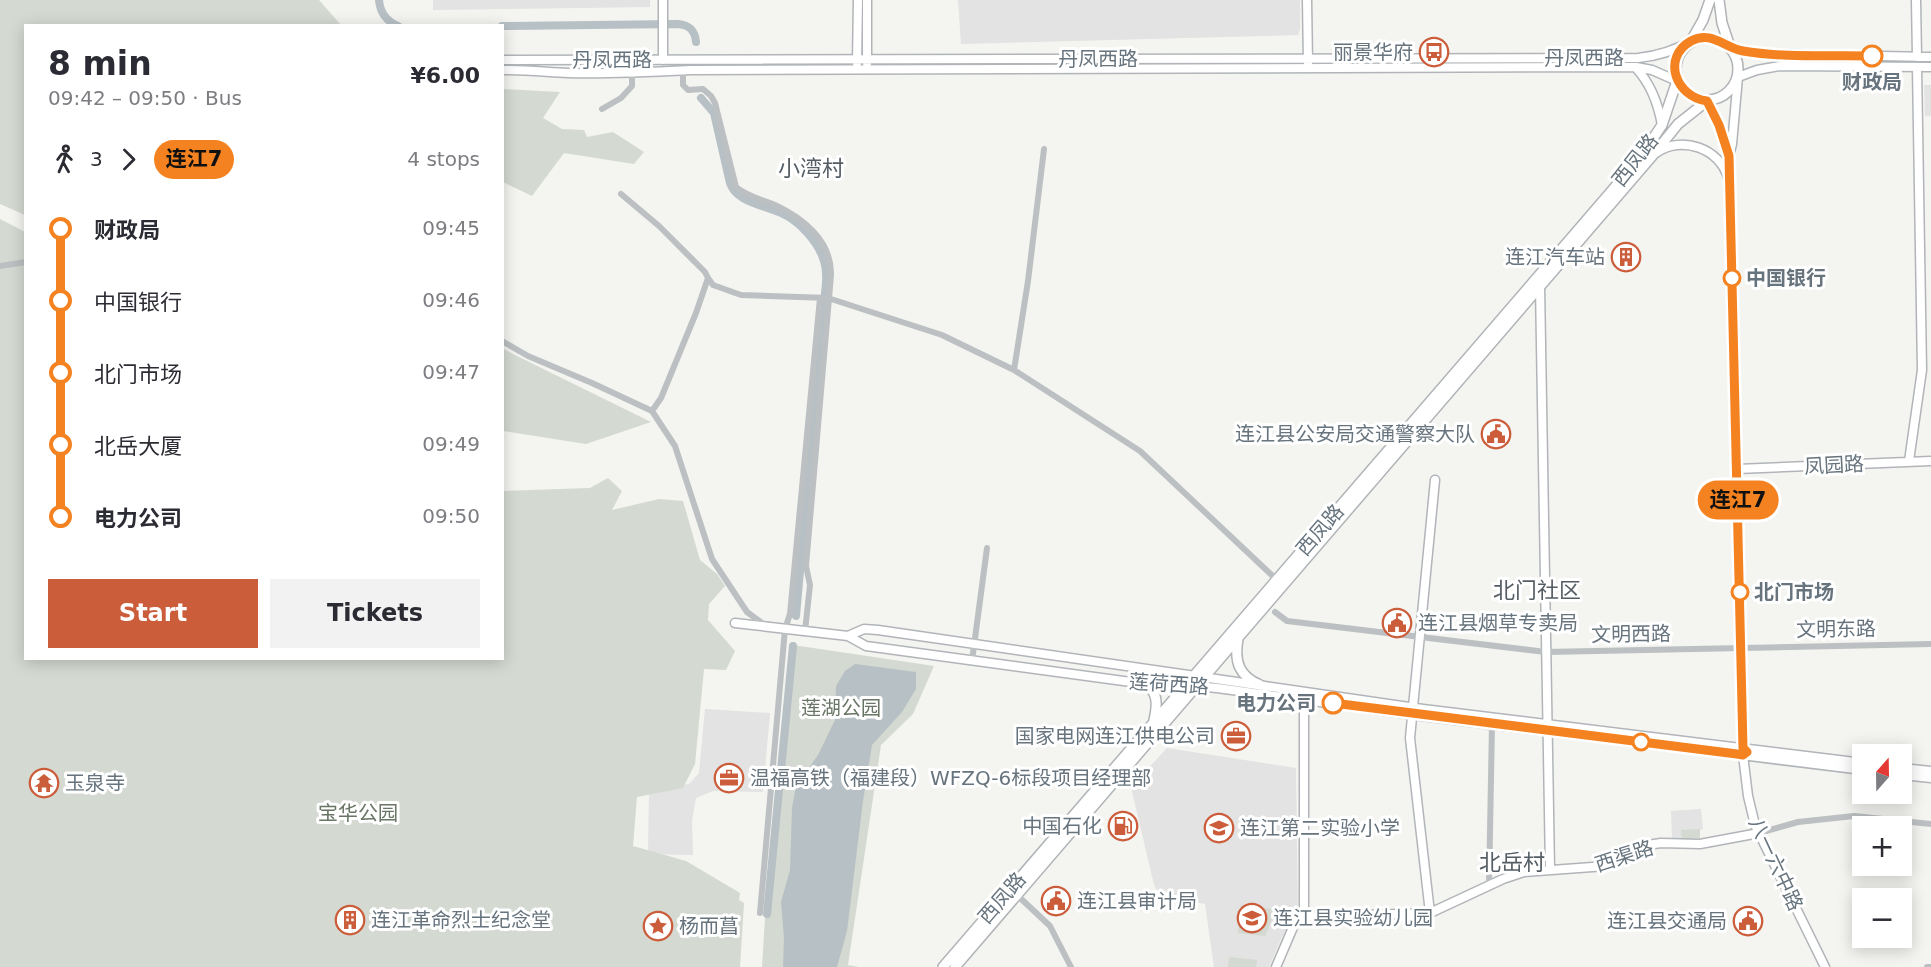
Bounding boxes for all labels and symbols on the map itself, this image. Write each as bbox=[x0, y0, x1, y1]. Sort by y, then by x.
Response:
bus stop icon: 丽景华府 bbox=[1418, 36, 1450, 68]
place label: 丽景华府 bbox=[1333, 40, 1413, 64]
marker: 财政局 bbox=[1861, 45, 1883, 67]
street label: 丹凤西路 bbox=[1544, 46, 1624, 70]
street label: 丹凤西路 bbox=[1058, 47, 1138, 71]
street label: 丹凤西路 bbox=[572, 48, 652, 72]
place label: 财政局 bbox=[1842, 70, 1902, 94]
street label: 西凤路 bbox=[1607, 129, 1663, 191]
district label: 小湾村 bbox=[778, 156, 844, 181]
building icon: 连江汽车站 bbox=[1610, 241, 1642, 273]
place label: 连江汽车站 bbox=[1505, 245, 1605, 269]
place label: 中国银行 bbox=[1746, 266, 1826, 290]
marker: 中国银行 bbox=[1723, 269, 1741, 287]
public building icon: 连江县公安局交通警察大队 bbox=[1480, 418, 1512, 450]
place label: 连江县公安局交通警察大队 bbox=[1235, 422, 1475, 446]
street label: 凤园路 bbox=[1803, 451, 1865, 479]
line badge: 连江7 bbox=[1704, 480, 1772, 520]
street label: 西凤路 bbox=[1291, 499, 1349, 561]
district label: 北门社区 bbox=[1493, 578, 1581, 603]
place label: 北门市场 bbox=[1754, 580, 1834, 604]
marker: 北门市场 bbox=[1731, 583, 1749, 601]
public building icon: 连江县烟草专卖局 bbox=[1381, 607, 1413, 639]
place label: 连江县烟草专卖局 bbox=[1418, 611, 1578, 635]
street label: 文明东路 bbox=[1796, 616, 1876, 642]
street label: 文明西路 bbox=[1591, 621, 1671, 647]
street label: 莲荷西路 bbox=[1128, 669, 1210, 699]
place label: 电力公司 bbox=[1236, 691, 1316, 715]
marker: 电力公司 bbox=[1322, 692, 1344, 714]
park label: 莲湖公园 bbox=[801, 696, 881, 720]
office icon: 国家电网连江供电公司 bbox=[1220, 720, 1252, 752]
place label: 国家电网连江供电公司 bbox=[1015, 724, 1215, 748]
unlabelled marker bbox=[1632, 733, 1650, 751]
north arrow bbox=[1852, 744, 1912, 804]
office icon: 温福高铁（福建段）WFZQ-6标段项目经理部 bbox=[713, 762, 745, 794]
place label: 温福高铁（福建段）WFZQ-6标段项目经理部 bbox=[750, 766, 1151, 790]
temple icon: 玉泉寺 bbox=[28, 767, 60, 799]
place label: 玉泉寺 bbox=[65, 771, 125, 795]
park label: 宝华公园 bbox=[318, 801, 398, 825]
fuel station icon: 中国石化 bbox=[1107, 810, 1139, 842]
school or university icon: 连江第二实验小学 bbox=[1203, 812, 1235, 844]
place label: 中国石化 bbox=[1022, 814, 1102, 838]
street label: 八一六中路 bbox=[1744, 814, 1808, 914]
place label: 连江第二实验小学 bbox=[1240, 816, 1400, 840]
street label: 西渠路 bbox=[1592, 835, 1656, 877]
district label: 北岳村 bbox=[1479, 850, 1545, 875]
street label: 西凤路 bbox=[973, 867, 1031, 929]
public building icon: 连江县审计局 bbox=[1040, 885, 1072, 917]
place label: 连江县审计局 bbox=[1077, 889, 1197, 913]
school or university icon: 连江县实验幼儿园 bbox=[1236, 902, 1268, 934]
building icon: 连江革命烈士纪念堂 bbox=[334, 904, 366, 936]
public building icon: 连江县交通局 bbox=[1732, 905, 1764, 937]
place label: 连江县实验幼儿园 bbox=[1273, 906, 1433, 930]
place label: 连江革命烈士纪念堂 bbox=[371, 908, 551, 932]
place label: 连江县交通局 bbox=[1607, 909, 1727, 933]
place icon: 杨而菖 bbox=[642, 910, 674, 942]
place label: 杨而菖 bbox=[679, 914, 739, 938]

